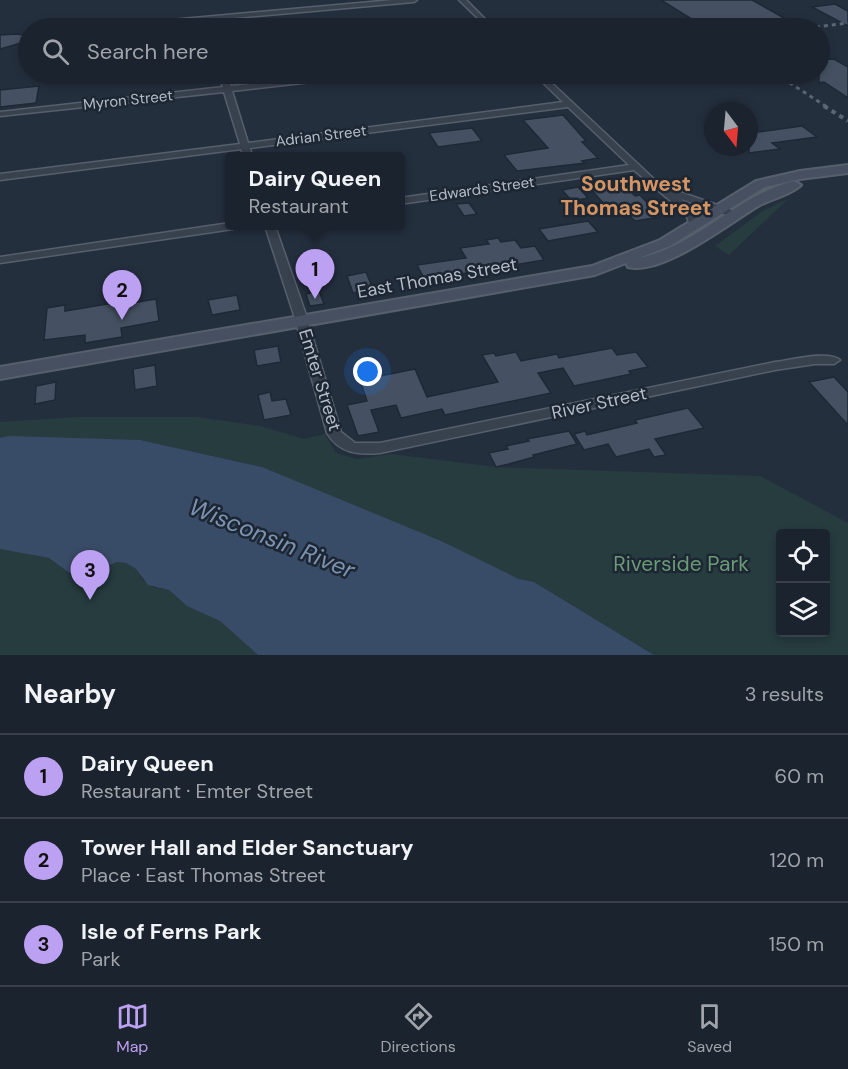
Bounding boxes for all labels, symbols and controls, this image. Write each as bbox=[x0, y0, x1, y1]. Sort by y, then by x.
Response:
search box bbox=[18, 18, 830, 84]
icon: search bbox=[39, 35, 72, 68]
text: Search here bbox=[87, 37, 208, 66]
street label: Myron Street bbox=[82, 85, 174, 115]
north arrow bbox=[704, 102, 758, 156]
street label: Adrian Street bbox=[274, 120, 368, 151]
popup bbox=[225, 152, 405, 230]
text: Dairy Queen bbox=[249, 164, 381, 193]
district label: Southwest Thomas Street bbox=[561, 170, 711, 222]
street label: Edwards Street bbox=[428, 172, 536, 206]
text: Restaurant bbox=[249, 193, 349, 219]
pin: 1 bbox=[296, 250, 334, 299]
street label: East Thomas Street bbox=[355, 252, 519, 304]
pin: 2 bbox=[102, 270, 142, 320]
street label: Emter Street bbox=[293, 326, 347, 434]
your location bbox=[353, 357, 382, 386]
street label: River Street bbox=[549, 381, 649, 425]
water label: Wisconsin River bbox=[185, 491, 360, 586]
map controls bbox=[776, 529, 830, 637]
button: locate bbox=[776, 529, 830, 583]
pin: 3 bbox=[70, 550, 110, 600]
park label: Riverside Park bbox=[613, 550, 749, 578]
button: layers bbox=[776, 583, 830, 637]
text: Nearby bbox=[24, 677, 116, 711]
text: 3 results bbox=[745, 681, 824, 707]
text: Dairy Queen bbox=[81, 749, 214, 778]
text: 1 bbox=[40, 763, 47, 789]
text: 60 m bbox=[775, 763, 824, 789]
text: Restaurant · Emter Street bbox=[81, 778, 313, 804]
text: Tower Hall and Elder Sanctuary bbox=[81, 833, 414, 862]
text: 2 bbox=[38, 847, 49, 873]
text: 120 m bbox=[770, 847, 824, 873]
text: Place · East Thomas Street bbox=[81, 862, 326, 888]
text: Isle of Ferns Park bbox=[81, 917, 261, 946]
text: 3 bbox=[37, 931, 50, 957]
text: 150 m bbox=[769, 931, 824, 957]
text: Park bbox=[81, 946, 121, 972]
tab: Map bbox=[116, 1000, 149, 1057]
tab: Directions bbox=[380, 1000, 456, 1057]
tab: Saved bbox=[687, 1000, 732, 1057]

